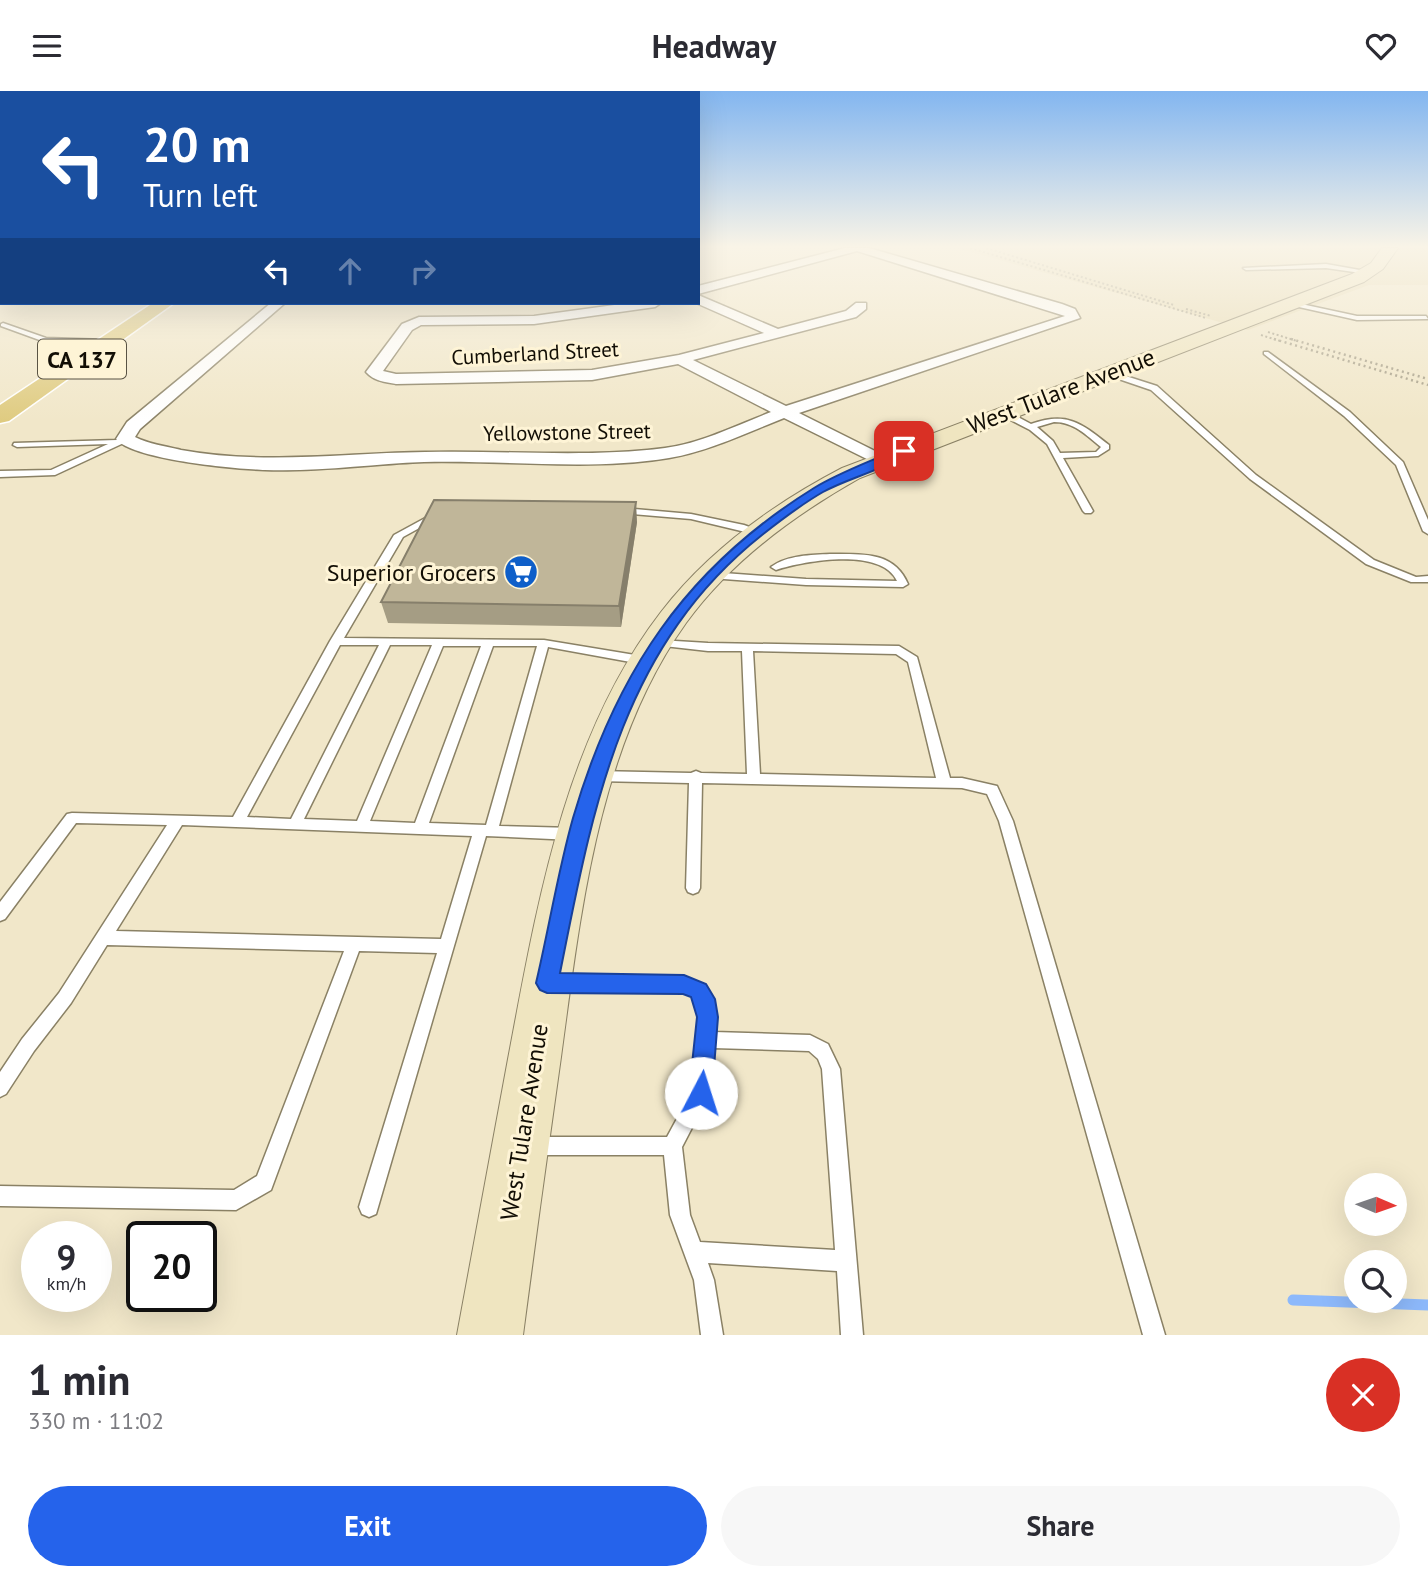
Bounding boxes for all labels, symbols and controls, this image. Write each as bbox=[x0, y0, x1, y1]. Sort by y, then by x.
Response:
text: Headway bbox=[652, 25, 776, 67]
icon: menu bbox=[28, 27, 66, 65]
icon: heart bbox=[1362, 27, 1400, 65]
text: 20 m bbox=[143, 112, 250, 176]
icon: left bbox=[28, 119, 119, 210]
text: Turn left bbox=[143, 174, 258, 216]
icon: left bbox=[258, 252, 296, 290]
icon: ahead bbox=[331, 252, 369, 290]
icon: right bbox=[404, 252, 442, 290]
street label: Cumberland Street bbox=[451, 335, 619, 371]
road number: CA 137 bbox=[38, 339, 126, 379]
street label: West Tulare Avenue bbox=[963, 341, 1159, 441]
street label: Yellowstone Street bbox=[483, 417, 651, 447]
pin bbox=[874, 421, 934, 481]
icon: arrive bbox=[885, 432, 923, 470]
supermarket icon: Superior Grocers bbox=[502, 553, 540, 591]
place label: Superior Grocers bbox=[327, 557, 496, 588]
street label: West Tulare Avenue bbox=[493, 1022, 555, 1222]
position arrow bbox=[664, 1056, 738, 1130]
north arrow bbox=[1344, 1173, 1407, 1235]
map controls bbox=[1344, 1173, 1407, 1313]
speed limit sign: 20 bbox=[126, 1221, 217, 1312]
text: 9 bbox=[57, 1234, 76, 1280]
button: search bbox=[1344, 1250, 1407, 1313]
text: km/h bbox=[47, 1272, 86, 1295]
text: 1 min bbox=[28, 1352, 130, 1407]
button: close bbox=[1326, 1358, 1400, 1432]
text: 330 m · 11:02 bbox=[28, 1406, 164, 1435]
button: Exit bbox=[28, 1486, 707, 1566]
button: Share bbox=[721, 1486, 1400, 1566]

